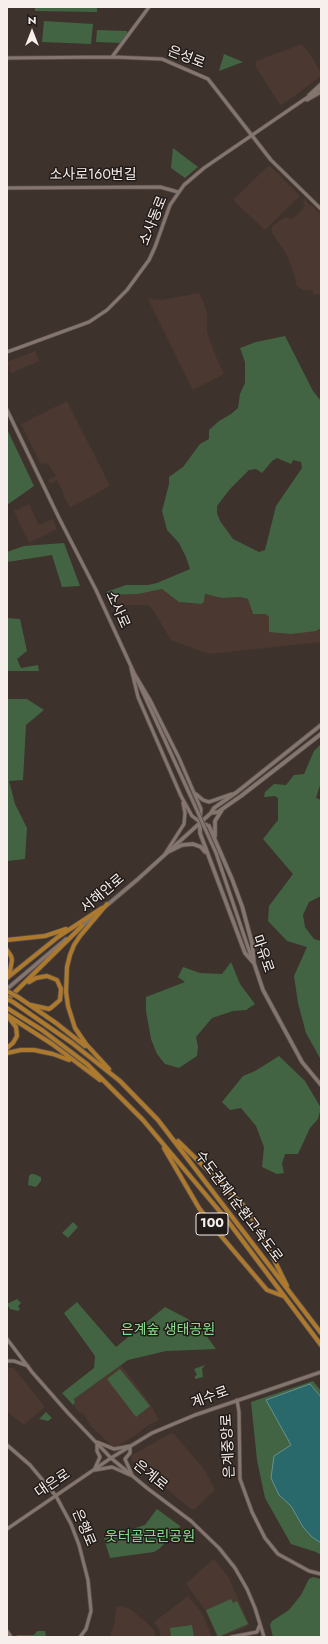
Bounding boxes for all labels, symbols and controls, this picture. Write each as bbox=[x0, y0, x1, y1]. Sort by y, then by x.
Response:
north arrow bbox=[12, 12, 52, 52]
text: N bbox=[28, 12, 36, 28]
street label: 은성로 bbox=[165, 43, 207, 73]
street label: 소사로160번길 bbox=[49, 168, 137, 184]
street label: 소사동로 bbox=[137, 194, 171, 248]
street label: 소사로 bbox=[101, 589, 133, 631]
street label: 서해안로 bbox=[78, 871, 128, 917]
street label: 마유로 bbox=[248, 933, 276, 975]
street label: 수도권제1순환고속도로 bbox=[191, 1148, 285, 1266]
road number: 100 bbox=[196, 1213, 228, 1235]
park label: 은계숲 생태공원 bbox=[121, 1323, 215, 1339]
street label: 계수로 bbox=[189, 1383, 231, 1413]
street label: 은계중앙로 bbox=[219, 1413, 239, 1479]
street label: 은계로 bbox=[130, 1457, 170, 1495]
street label: 대은로 bbox=[32, 1466, 74, 1502]
street label: 은행로 bbox=[68, 1507, 98, 1549]
park label: 웃터골근린공원 bbox=[105, 1530, 195, 1546]

